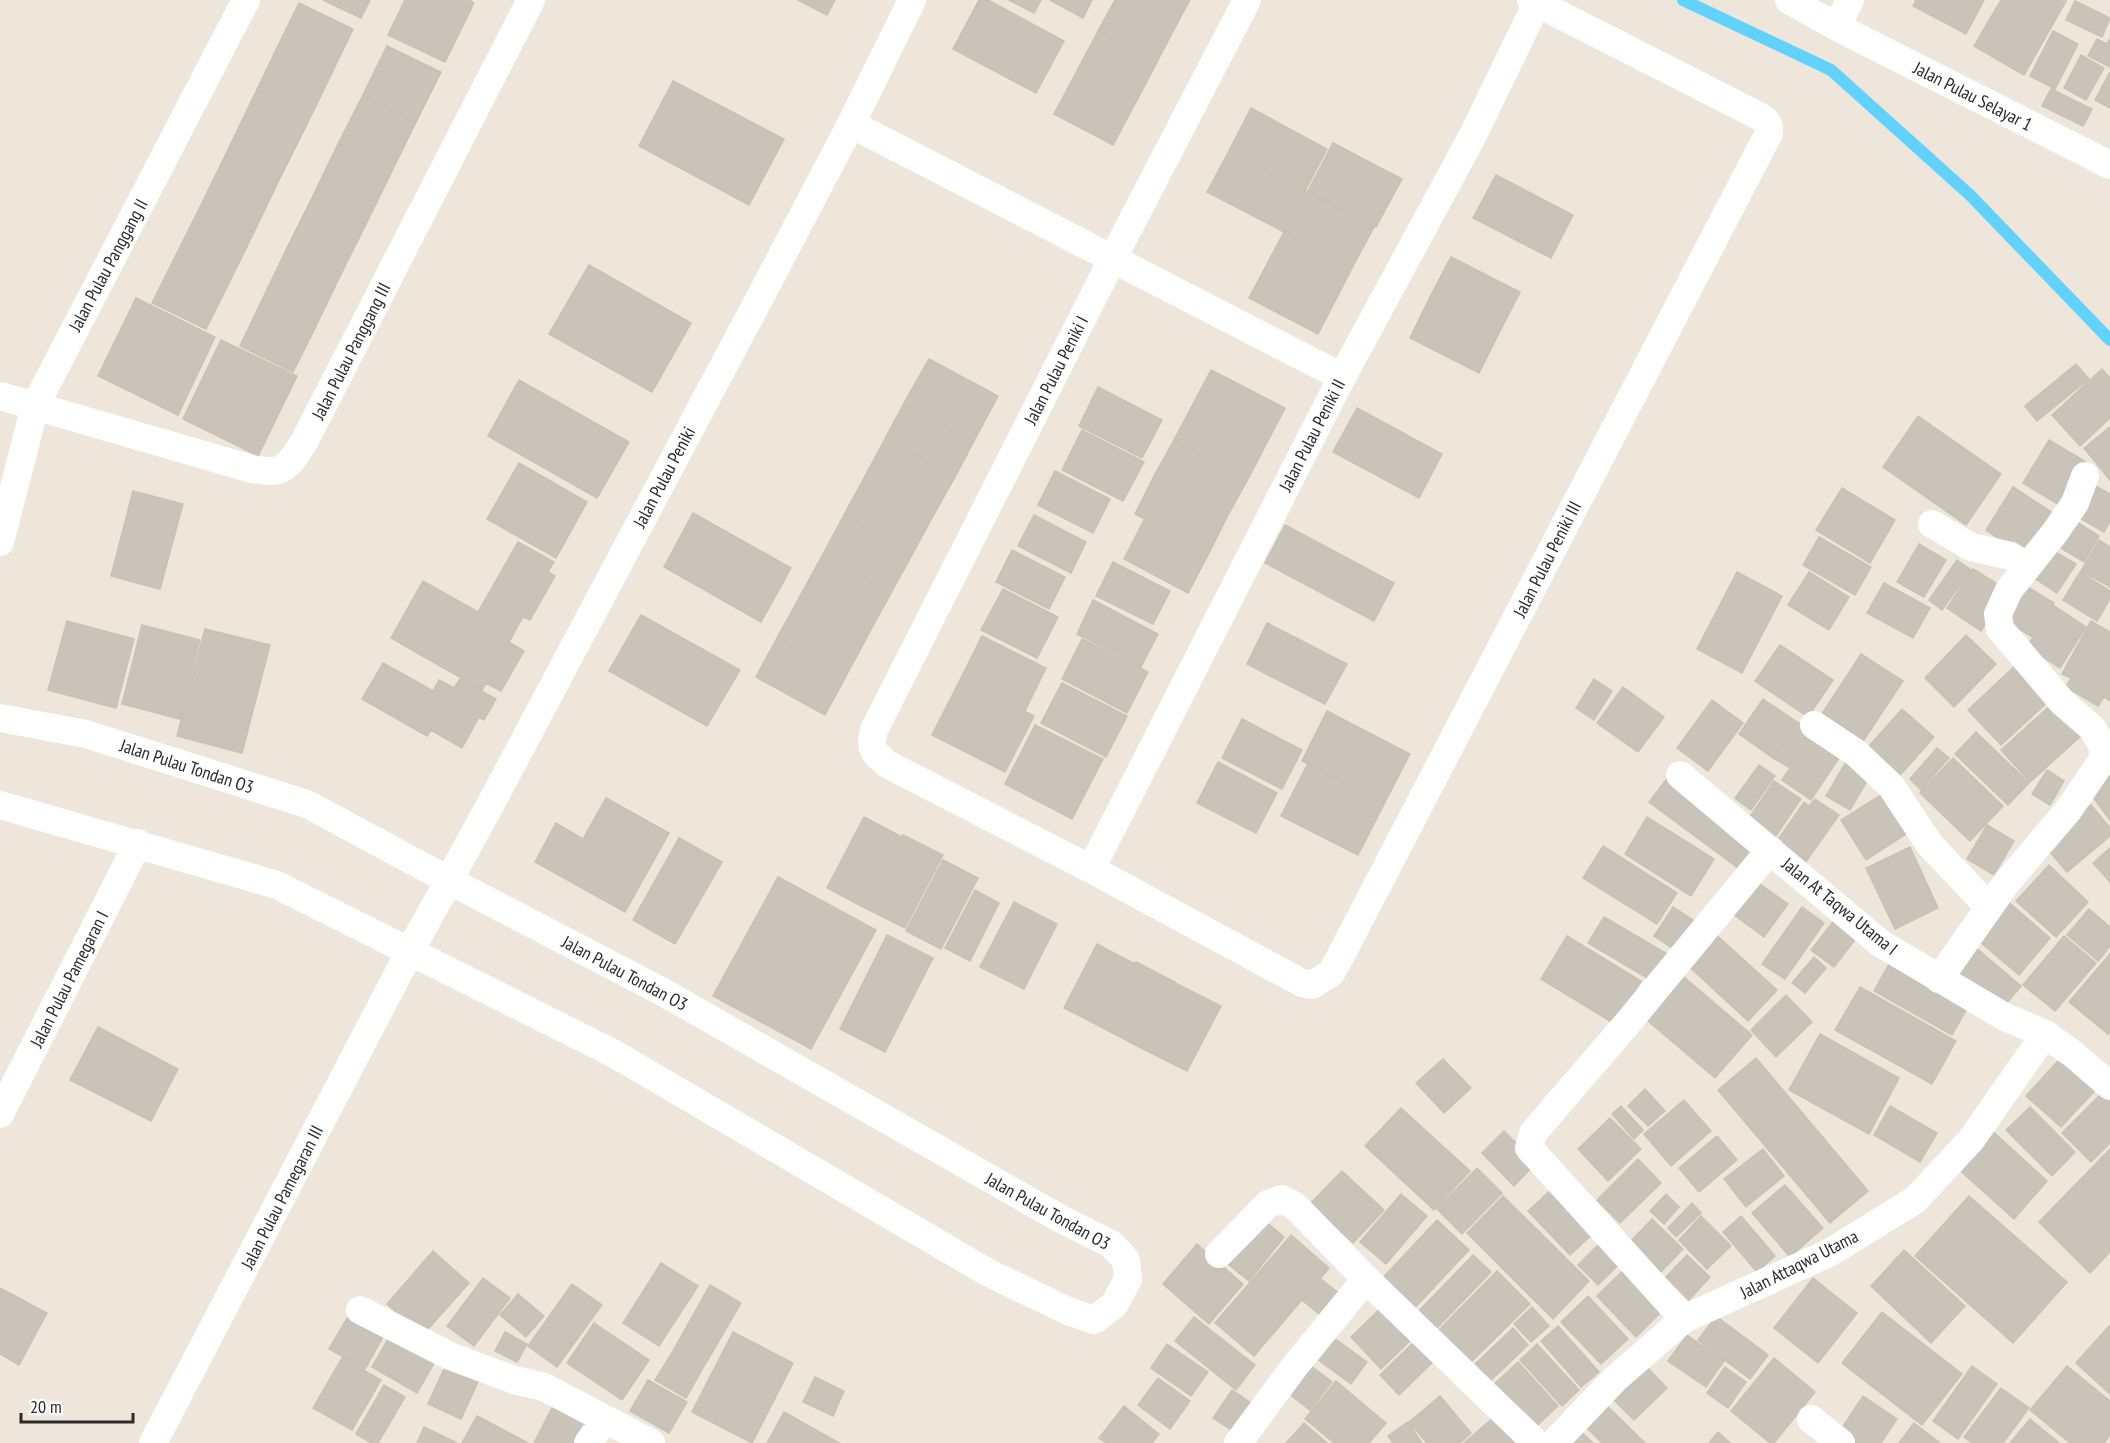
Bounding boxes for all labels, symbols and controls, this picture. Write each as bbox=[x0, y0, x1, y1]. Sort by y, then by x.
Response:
street label: Jalan Pulau Selayar 1 bbox=[1909, 56, 2036, 136]
street label: Jalan Pulau Panggang II bbox=[63, 195, 153, 336]
street label: Jalan Pulau Panggang III bbox=[306, 279, 395, 424]
street label: Jalan Pulau Peniki I bbox=[1018, 312, 1093, 429]
street label: Jalan Pulau Peniki II bbox=[1273, 375, 1350, 496]
street label: Jalan Pulau Peniki bbox=[627, 423, 700, 532]
street label: Jalan Pulau Peniki III bbox=[1507, 497, 1586, 622]
street label: Jalan Pulau Tondan O3 bbox=[116, 733, 257, 798]
street label: Jalan At Taqwa Utama I bbox=[1777, 852, 1903, 960]
street label: Jalan Pulau Pamegaran I bbox=[24, 907, 113, 1052]
street label: Jalan Pulau Tondan O3 bbox=[557, 930, 692, 1016]
street label: Jalan Pulau Pamegaran III bbox=[235, 1121, 328, 1274]
street label: Jalan Pulau Tondan O3 bbox=[981, 1167, 1114, 1255]
street label: Jalan Attaqwa Utama bbox=[1735, 1224, 1862, 1304]
scale bar bbox=[21, 1386, 134, 1424]
text: 20 m bbox=[30, 1395, 62, 1418]

